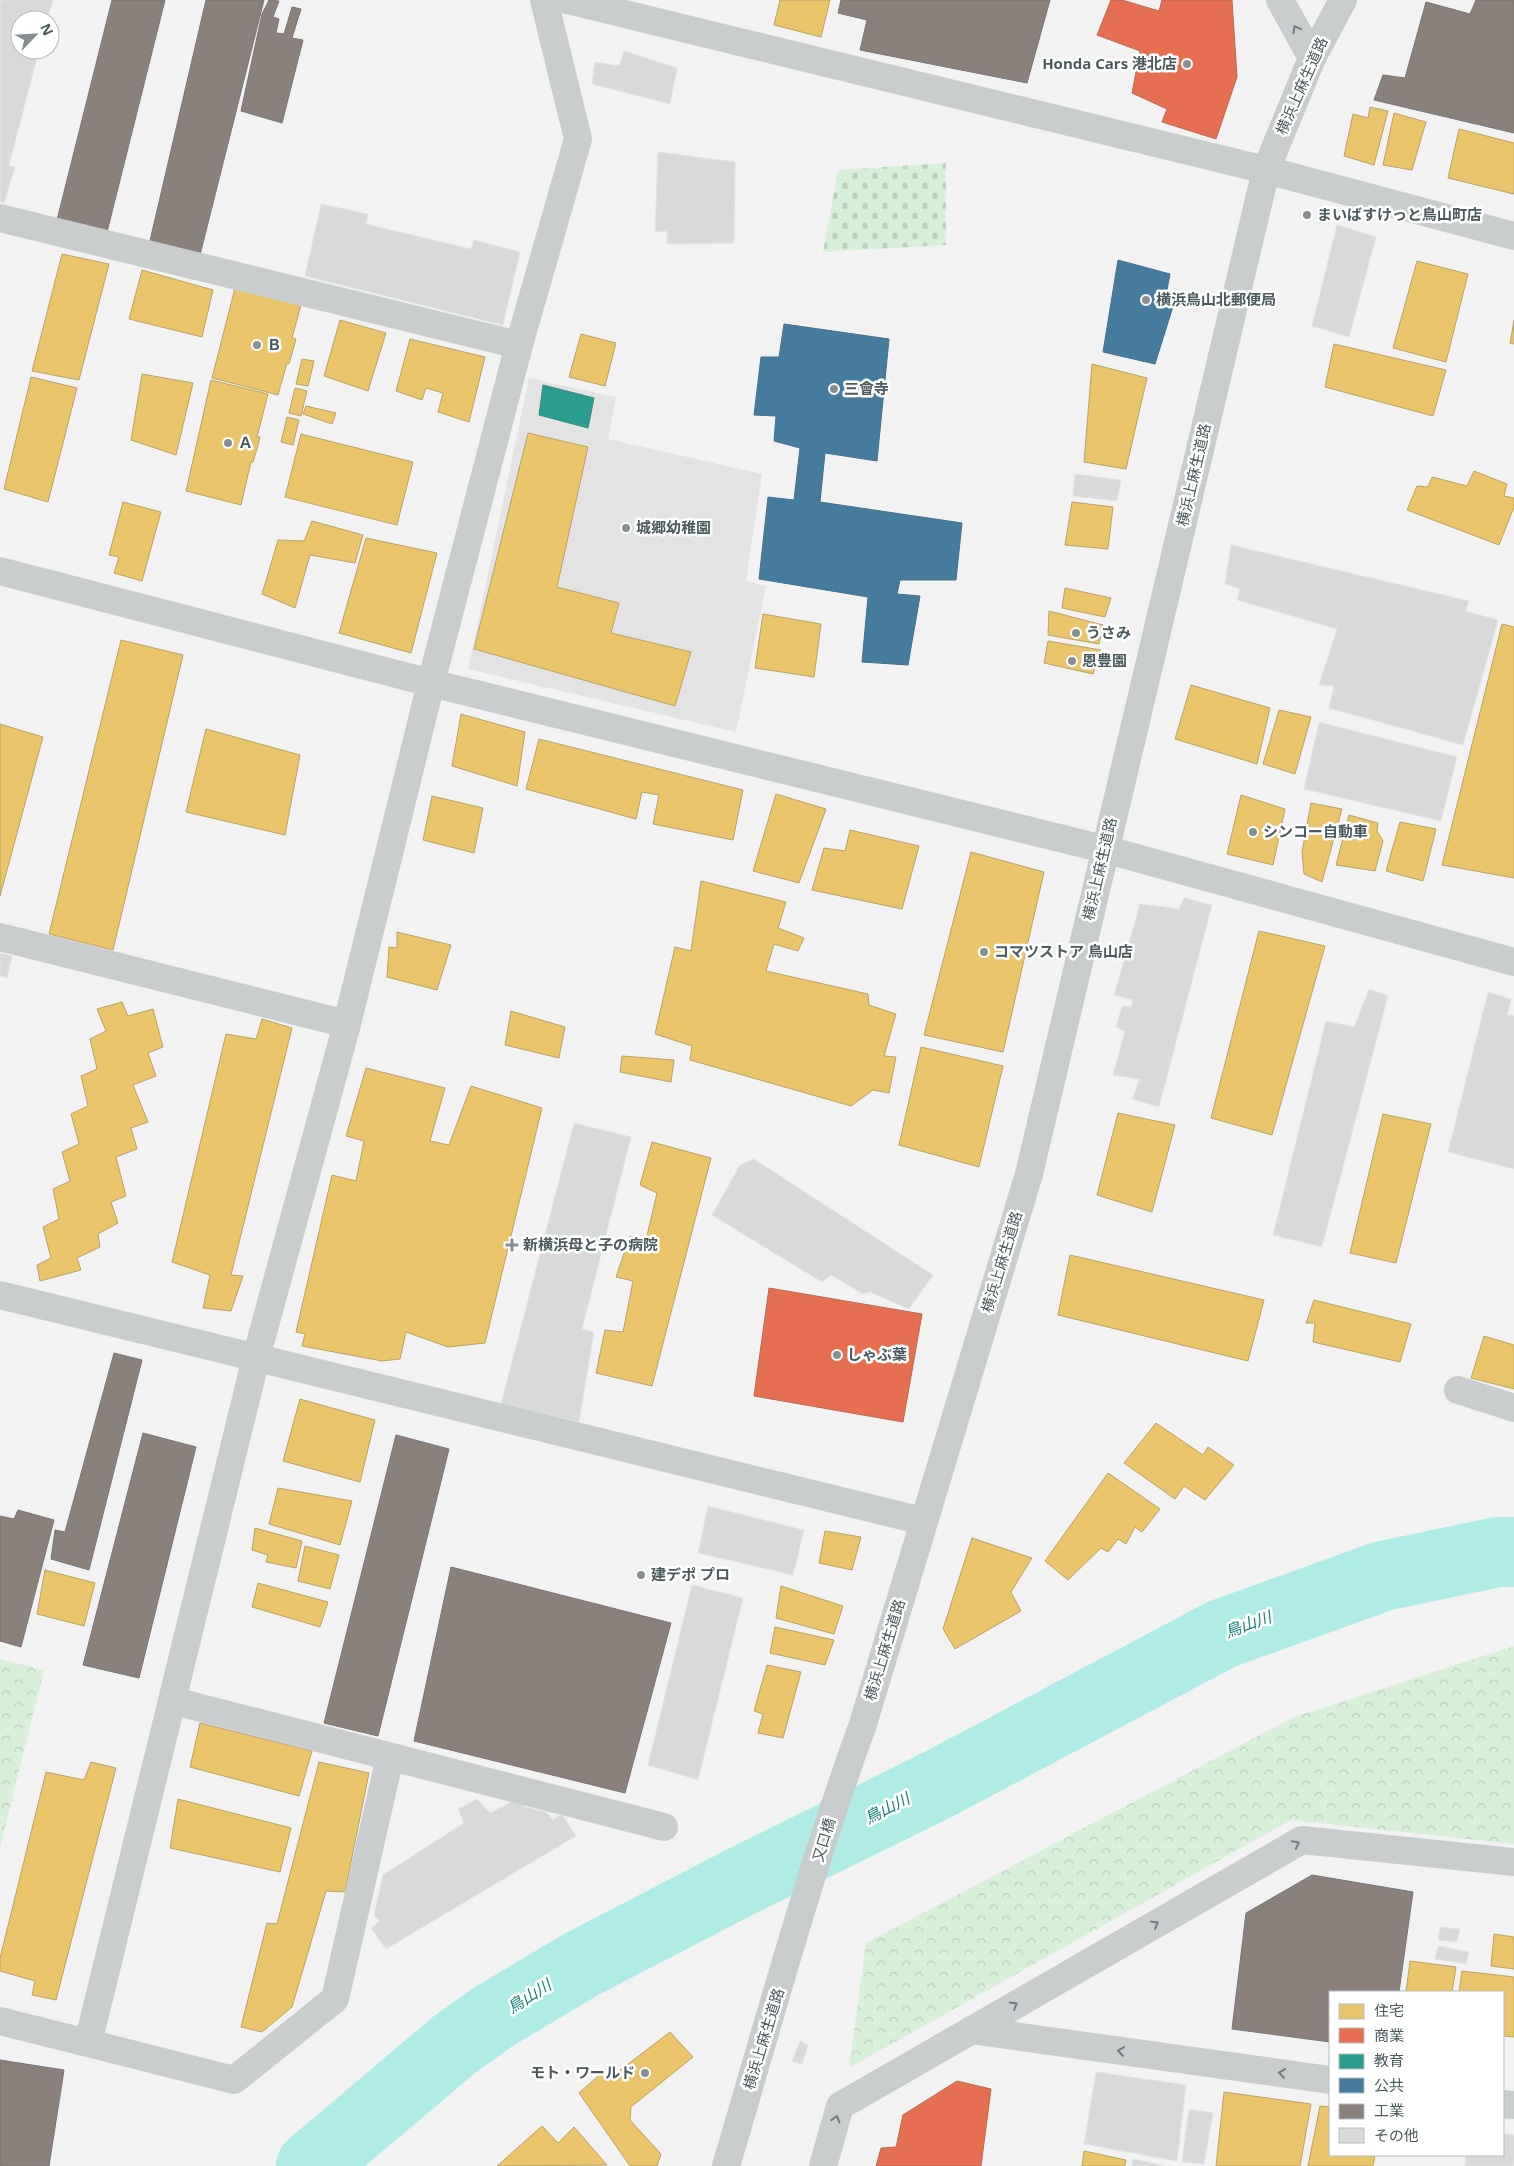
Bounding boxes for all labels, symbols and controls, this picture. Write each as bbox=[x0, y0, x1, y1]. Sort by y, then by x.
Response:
north arrow bbox=[10, 10, 60, 60]
text: N bbox=[36, 20, 58, 38]
one-way arrow bbox=[1292, 25, 1302, 34]
street label: 横浜上麻生道路 bbox=[1271, 34, 1332, 138]
place label: Honda Cars 港北店 bbox=[1042, 53, 1177, 73]
marker: Honda Cars 港北店 bbox=[1181, 58, 1193, 70]
place label: まいばすけっと鳥山町店 bbox=[1317, 204, 1482, 224]
marker: まいばすけっと鳥山町店 bbox=[1301, 209, 1313, 221]
place label: 横浜鳥山北郵便局 bbox=[1156, 289, 1276, 309]
marker: 横浜鳥山北郵便局 bbox=[1140, 294, 1152, 306]
place label: Ｂ bbox=[267, 334, 282, 354]
marker: Ｂ bbox=[251, 339, 263, 351]
place label: 三會寺 bbox=[844, 378, 889, 398]
marker: 三會寺 bbox=[828, 383, 840, 395]
street label: 横浜上麻生道路 bbox=[1171, 421, 1215, 528]
place label: Ａ bbox=[238, 432, 253, 452]
marker: Ａ bbox=[222, 437, 234, 449]
place label: 城郷幼稚園 bbox=[636, 517, 711, 537]
marker: 城郷幼稚園 bbox=[620, 522, 632, 534]
place label: うさみ bbox=[1086, 622, 1131, 642]
marker: うさみ bbox=[1070, 627, 1082, 639]
place label: 恩豊園 bbox=[1082, 650, 1127, 670]
marker: 恩豊園 bbox=[1066, 655, 1078, 667]
street label: 横浜上麻生道路 bbox=[1077, 815, 1121, 922]
place label: シンコー自動車 bbox=[1263, 821, 1368, 841]
marker: シンコー自動車 bbox=[1247, 826, 1259, 838]
place label: コマツストア 鳥山店 bbox=[994, 941, 1133, 961]
marker: コマツストア 鳥山店 bbox=[978, 946, 990, 958]
street label: 横浜上麻生道路 bbox=[976, 1209, 1026, 1315]
place label: 新横浜母と子の病院 bbox=[523, 1234, 658, 1254]
marker: 新横浜母と子の病院 bbox=[505, 1238, 519, 1252]
place label: しゃぶ葉 bbox=[847, 1344, 907, 1364]
marker: しゃぶ葉 bbox=[831, 1349, 843, 1361]
place label: 建デポ プロ bbox=[651, 1564, 730, 1584]
marker: 建デポ プロ bbox=[635, 1569, 647, 1581]
street label: 横浜上麻生道路 bbox=[859, 1597, 909, 1703]
water label: 鳥山川 bbox=[1222, 1605, 1276, 1643]
water label: 鳥山川 bbox=[861, 1786, 915, 1829]
street label: 又口橋 bbox=[807, 1815, 839, 1864]
one-way arrow bbox=[1291, 1840, 1300, 1850]
one-way arrow bbox=[1150, 1921, 1159, 1931]
water label: 鳥山川 bbox=[503, 1973, 557, 2018]
street label: 横浜上麻生道路 bbox=[738, 1986, 788, 2092]
legend bbox=[1329, 1991, 1504, 2156]
text: 住宅 bbox=[1374, 2000, 1404, 2020]
one-way arrow bbox=[1009, 2002, 1018, 2012]
text: 商業 bbox=[1374, 2025, 1404, 2045]
one-way arrow bbox=[1117, 2046, 1125, 2057]
text: 教育 bbox=[1374, 2050, 1404, 2070]
place label: モト・ワールド bbox=[530, 2062, 635, 2082]
marker: モト・ワールド bbox=[639, 2067, 651, 2079]
one-way arrow bbox=[1278, 2069, 1286, 2079]
text: 公共 bbox=[1374, 2075, 1404, 2095]
text: 工業 bbox=[1374, 2100, 1404, 2120]
one-way arrow bbox=[830, 2115, 841, 2123]
text: その他 bbox=[1374, 2125, 1419, 2145]

